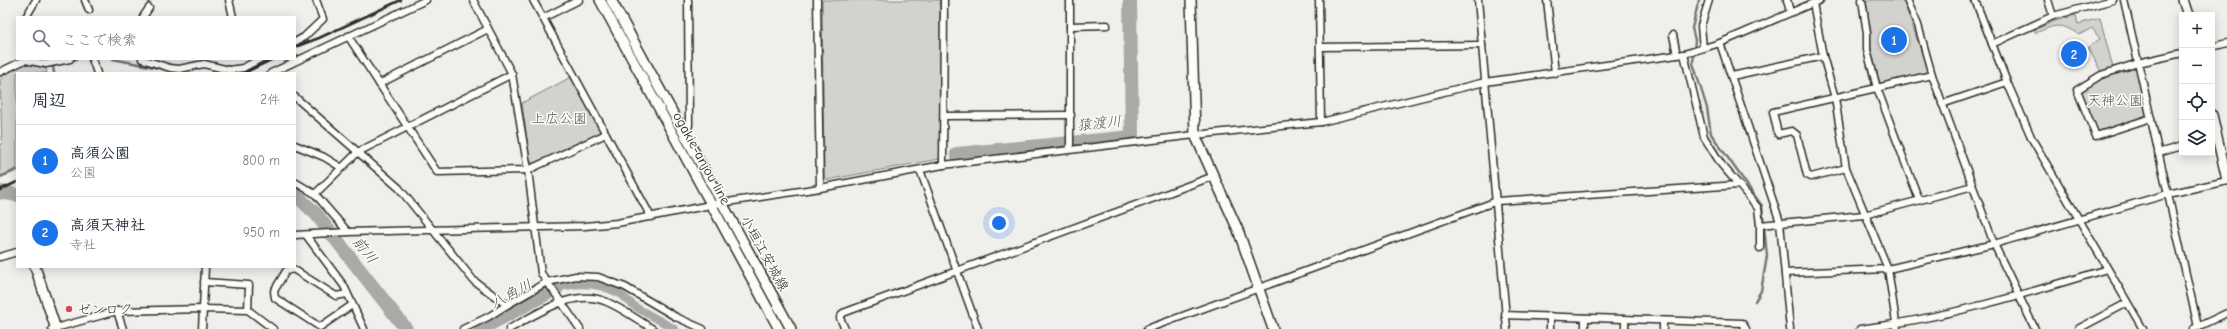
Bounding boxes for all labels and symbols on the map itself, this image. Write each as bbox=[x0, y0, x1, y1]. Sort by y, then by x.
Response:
pin: 1 bbox=[1881, 25, 1907, 55]
pin: 2 bbox=[2061, 39, 2087, 69]
park label: 天神公園 bbox=[2087, 92, 2143, 109]
street label: ogakie-anjou line bbox=[669, 109, 734, 207]
park label: 上広公園 bbox=[531, 110, 587, 127]
water label: 猿渡川 bbox=[1076, 112, 1122, 134]
street label: 小垣江安城線 bbox=[737, 212, 792, 294]
your location bbox=[989, 213, 1009, 233]
water label: 前川 bbox=[349, 233, 381, 267]
water label: 八角川 bbox=[487, 275, 535, 313]
place label: ゼンロク bbox=[77, 301, 133, 318]
marker: ゼンロク bbox=[64, 304, 74, 314]

